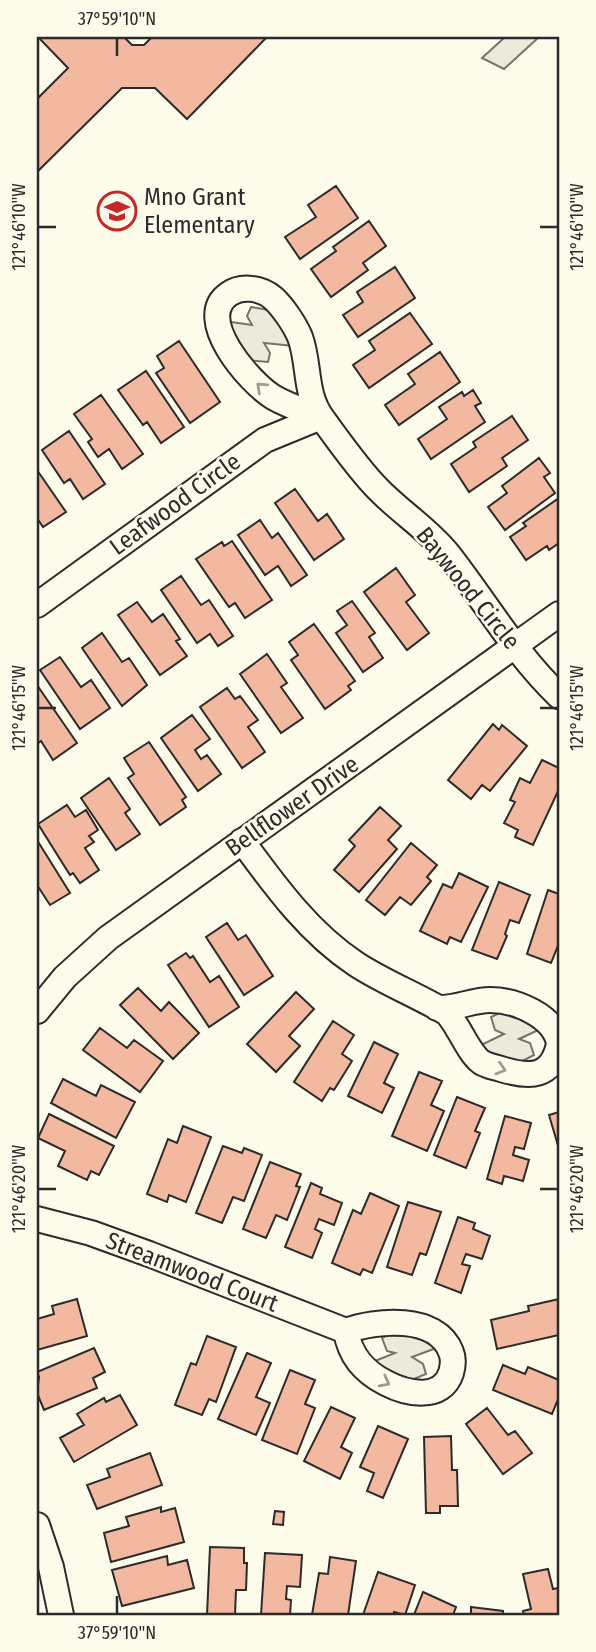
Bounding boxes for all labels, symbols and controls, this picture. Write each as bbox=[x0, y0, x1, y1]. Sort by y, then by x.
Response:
text: 37°59'10"N bbox=[78, 8, 156, 30]
text: 121°46'10"W bbox=[8, 183, 30, 271]
place label: Mno Grant Elementary bbox=[144, 183, 255, 239]
text: 121°46'10"W bbox=[566, 183, 588, 271]
school or university icon: Mno Grant Elementary bbox=[96, 190, 138, 232]
one-way arrow bbox=[256, 382, 269, 395]
street label: Leafwood Circle bbox=[104, 447, 246, 561]
street label: Baywood Circle bbox=[410, 521, 526, 655]
text: 121°46'15"W bbox=[8, 664, 30, 751]
text: 121°46'15"W bbox=[566, 664, 588, 751]
street label: Bellflower Drive bbox=[220, 750, 364, 862]
one-way arrow bbox=[495, 1061, 507, 1075]
text: 121°46'20"W bbox=[8, 1144, 30, 1233]
text: 121°46'20"W bbox=[566, 1144, 588, 1233]
street label: Streamwood Court bbox=[102, 1226, 282, 1318]
one-way arrow bbox=[378, 1374, 390, 1387]
text: 37°59'10"N bbox=[78, 1622, 156, 1644]

